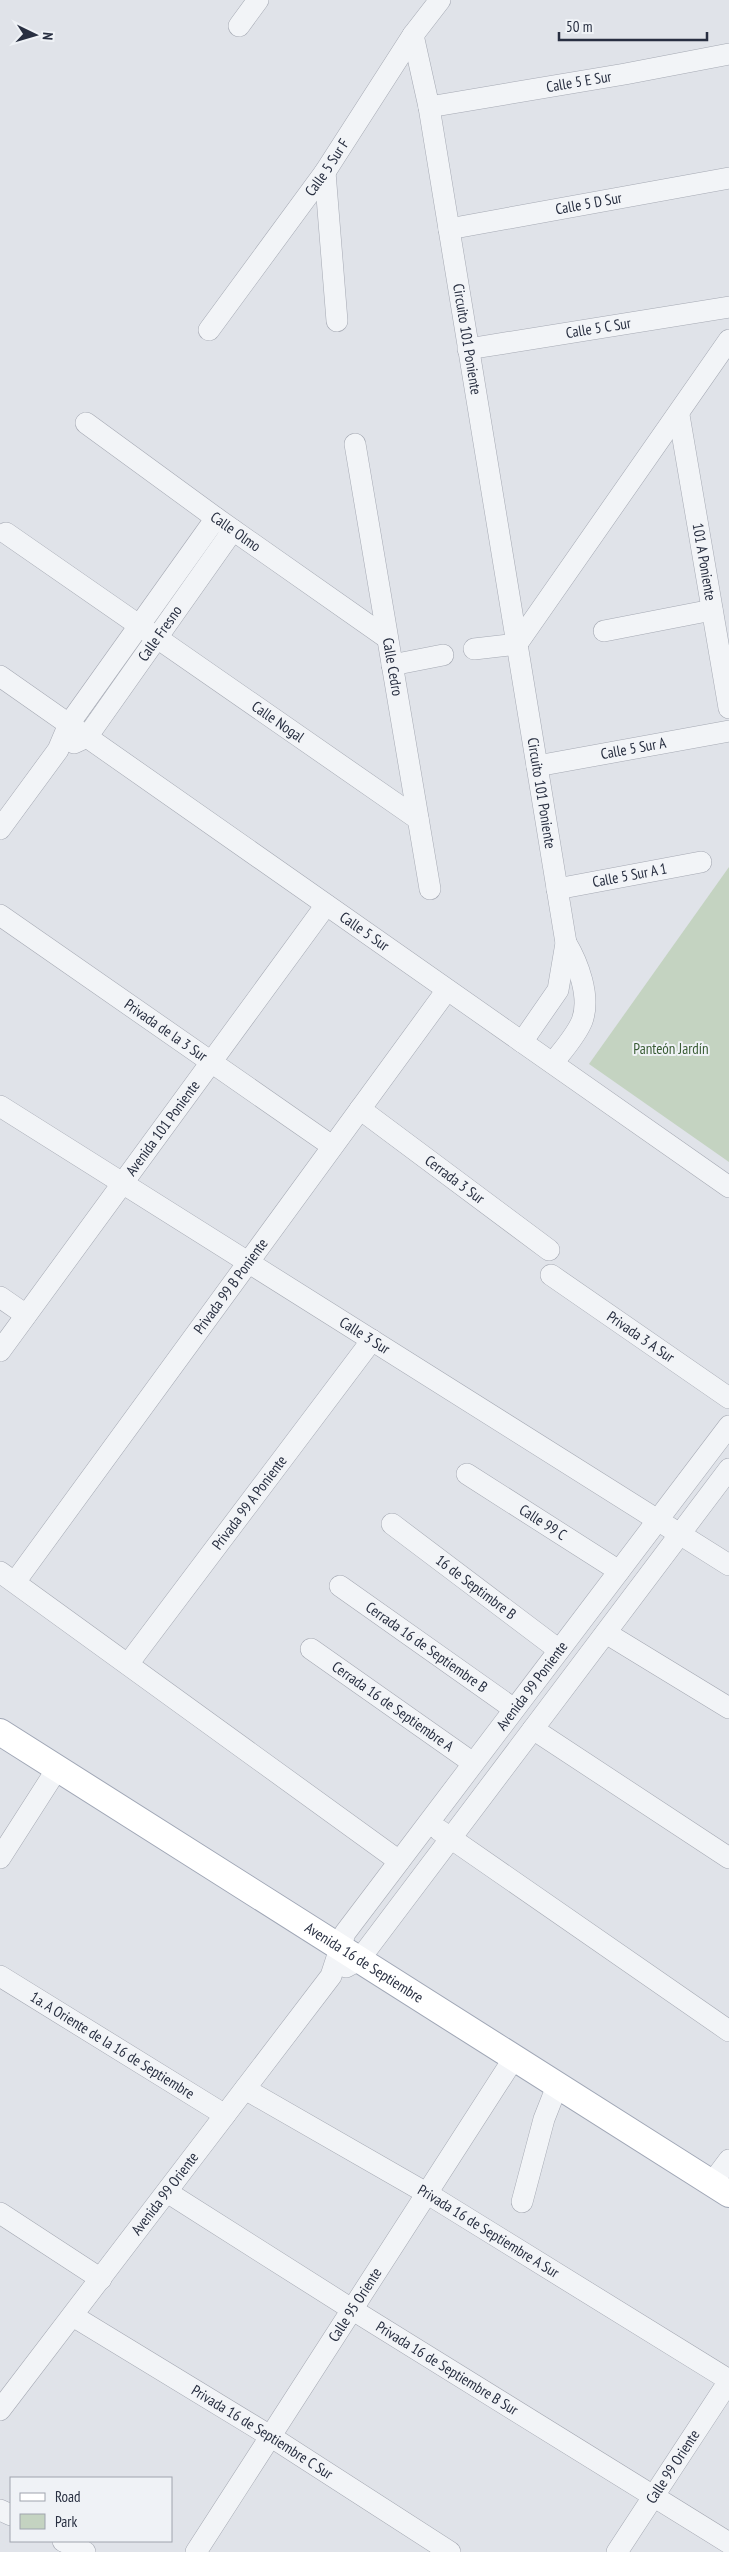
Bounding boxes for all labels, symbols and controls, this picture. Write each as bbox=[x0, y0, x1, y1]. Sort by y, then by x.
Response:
north arrow bbox=[10, 10, 60, 60]
scale bar bbox=[559, 10, 706, 42]
text: 50 m bbox=[566, 17, 592, 36]
text: N bbox=[39, 32, 57, 41]
street label: Calle 5 E Sur bbox=[545, 66, 614, 96]
street label: Calle 5 Sur F bbox=[301, 135, 353, 200]
street label: Calle 5 D Sur bbox=[554, 188, 624, 218]
street label: Circuito 101 Poniente bbox=[449, 282, 486, 396]
street label: Calle 5 C Sur bbox=[564, 313, 633, 342]
street label: Calle Olmo bbox=[207, 507, 265, 556]
street label: 101 A Poniente bbox=[689, 521, 721, 602]
street label: Calle Fresno bbox=[133, 602, 186, 665]
street label: Calle Cedro bbox=[379, 636, 407, 697]
street label: Calle Nogal bbox=[248, 697, 309, 746]
street label: Calle 5 Sur A bbox=[599, 733, 668, 763]
street label: Circuito 101 Poniente bbox=[523, 736, 560, 850]
street label: Calle 5 Sur A 1 bbox=[591, 859, 668, 891]
street label: Calle 5 Sur bbox=[336, 907, 394, 955]
street label: Privada de la 3 Sur bbox=[121, 994, 212, 1066]
park label: Panteón Jardín bbox=[633, 1039, 709, 1058]
street label: Avenida 101 Poniente bbox=[121, 1076, 204, 1179]
street label: Cerrada 3 Sur bbox=[421, 1151, 489, 1208]
street label: Privada 99 B Poniente bbox=[189, 1234, 272, 1338]
street label: Privada 3 A Sur bbox=[604, 1307, 679, 1367]
street label: Calle 3 Sur bbox=[336, 1312, 395, 1359]
street label: Privada 99 A Poniente bbox=[208, 1451, 291, 1553]
street label: Calle 99 C bbox=[516, 1500, 571, 1544]
street label: 16 de Septimbre B bbox=[432, 1550, 520, 1623]
street label: Cerrada 16 de Septiembre B bbox=[362, 1597, 491, 1696]
street label: Avenida 99 Poniente bbox=[492, 1637, 572, 1734]
street label: Cerrada 16 de Septiembre A bbox=[329, 1657, 458, 1756]
street label: Avenida 16 de Septiembre bbox=[302, 1918, 427, 2007]
street label: 1a. A Oriente de la 16 de Septiembre bbox=[27, 1987, 198, 2103]
street label: Avenida 99 Oriente bbox=[127, 2148, 202, 2239]
street label: Privada 16 de Septiembre A Sur bbox=[414, 2180, 564, 2282]
street label: Calle 95 Oriente bbox=[324, 2264, 386, 2345]
street label: Privada 16 de Septiembre B Sur bbox=[373, 2317, 523, 2420]
street label: Privada 16 de Septiembre C Sur bbox=[188, 2381, 337, 2484]
street label: Calle 99 Oriente bbox=[641, 2426, 704, 2507]
legend bbox=[10, 2477, 172, 2542]
text: Road bbox=[55, 2487, 81, 2506]
text: Park bbox=[55, 2512, 77, 2531]

